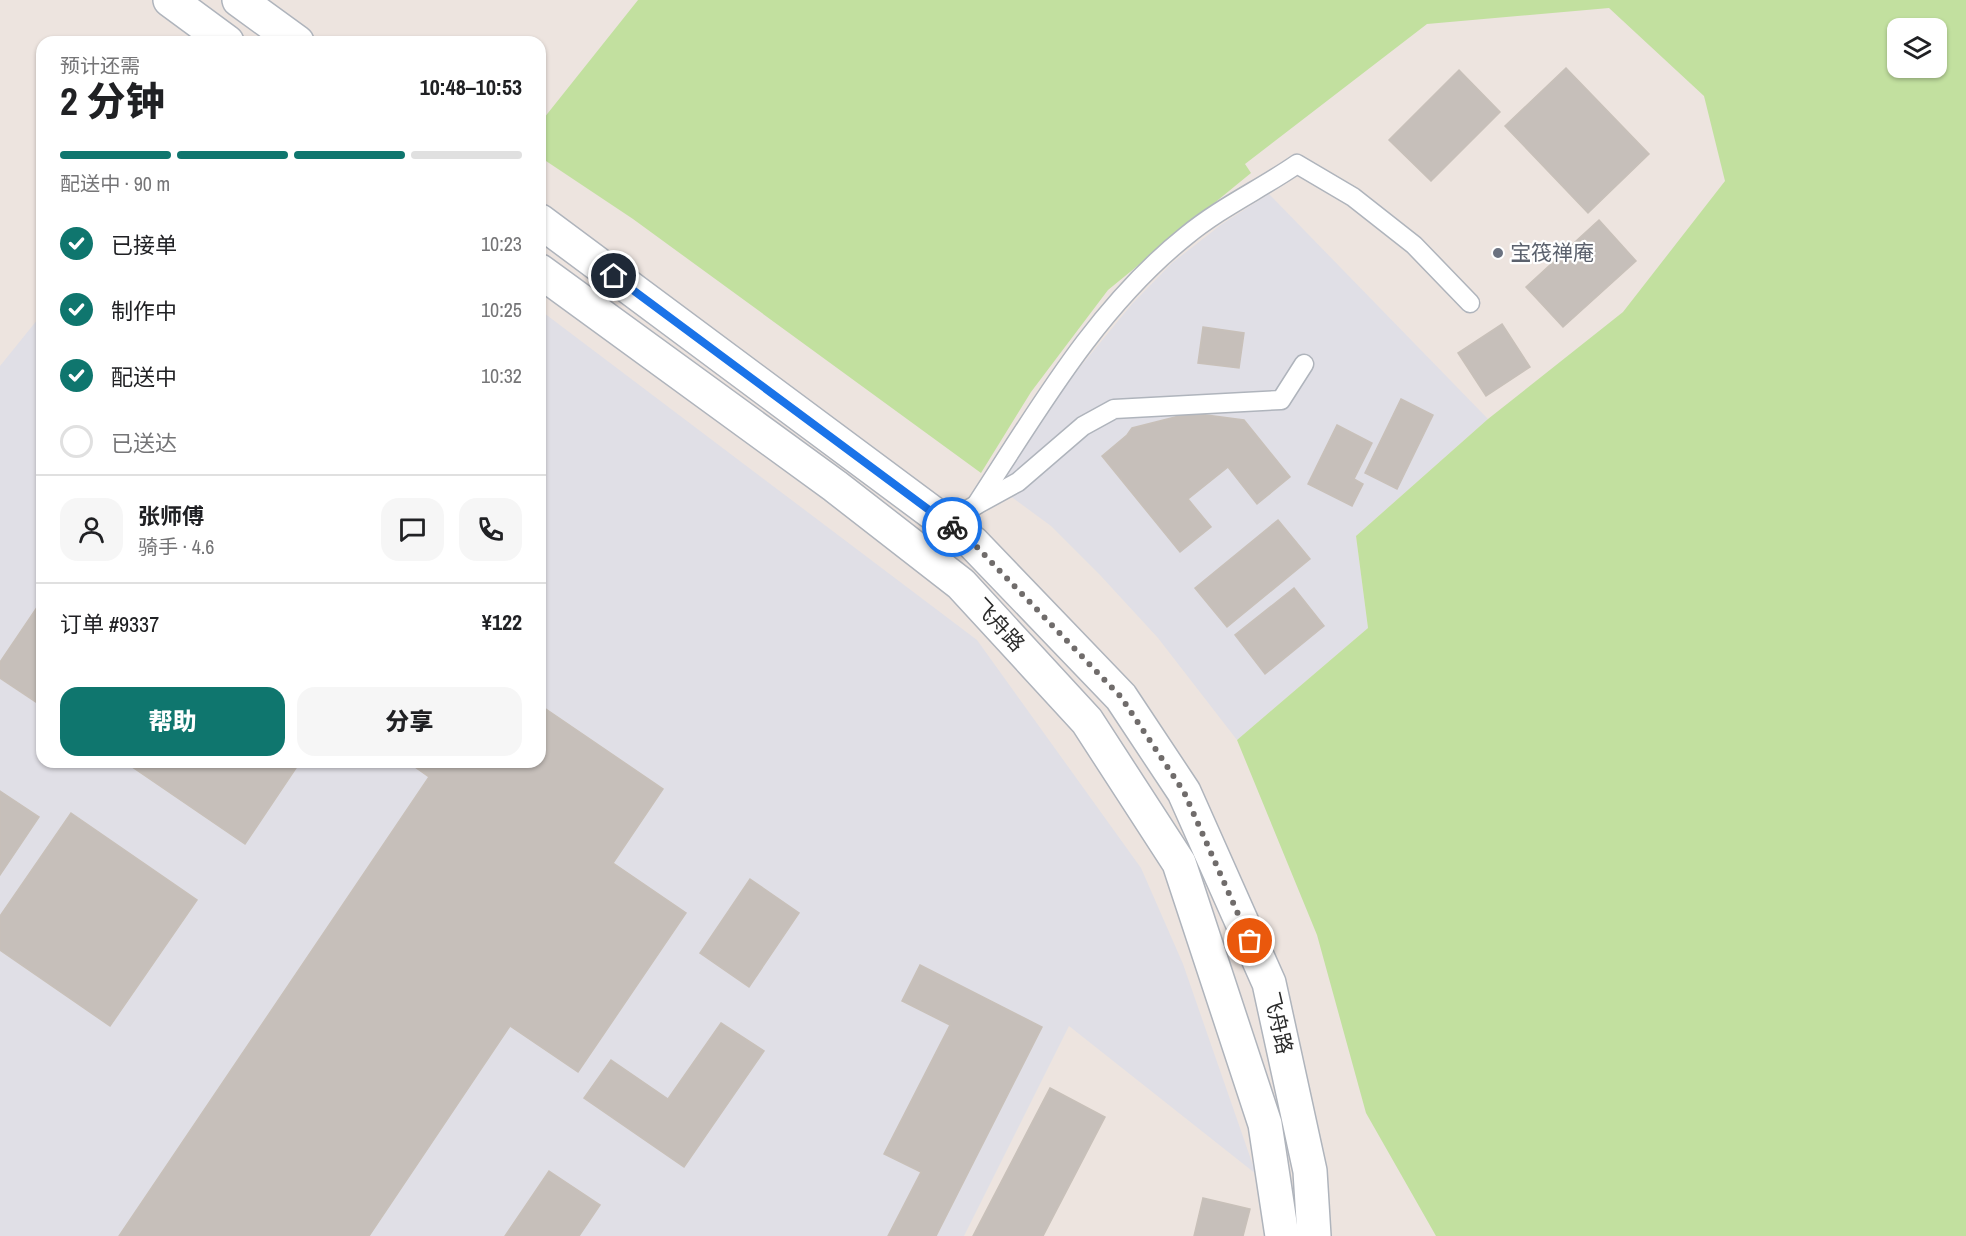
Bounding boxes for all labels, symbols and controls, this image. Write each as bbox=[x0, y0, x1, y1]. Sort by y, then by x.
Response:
map controls bbox=[1887, 18, 1947, 78]
button: layers bbox=[1887, 18, 1947, 78]
text: 预计还需 bbox=[60, 52, 140, 79]
text: 10:48–10:53 bbox=[420, 72, 522, 102]
text: 2 分钟 bbox=[60, 75, 165, 127]
text: 配送中 · 90 m bbox=[60, 170, 170, 197]
icon: check bbox=[60, 227, 93, 260]
text: 已接单 bbox=[111, 230, 177, 260]
text: 10:23 bbox=[481, 230, 522, 257]
place label: 宝筏禅庵 bbox=[1510, 238, 1594, 267]
marker: 宝筏禅庵 bbox=[1491, 246, 1505, 260]
pin bbox=[588, 250, 639, 301]
icon: home bbox=[597, 259, 630, 292]
icon: check bbox=[60, 293, 93, 326]
text: 制作中 bbox=[111, 296, 177, 326]
text: 10:25 bbox=[481, 296, 522, 323]
icon: check bbox=[60, 359, 93, 392]
text: 配送中 bbox=[111, 362, 177, 392]
text: 10:32 bbox=[481, 362, 522, 389]
text: 已送达 bbox=[111, 428, 177, 458]
courier bbox=[922, 497, 982, 557]
button: person bbox=[60, 498, 123, 561]
button: chat bbox=[381, 498, 444, 561]
button: phone bbox=[459, 498, 522, 561]
text: 张师傅 bbox=[138, 501, 204, 531]
icon: bike bbox=[936, 511, 969, 544]
text: 骑手 · 4.6 bbox=[138, 533, 214, 560]
street label: 飞舟路 bbox=[967, 592, 1031, 658]
text: ¥122 bbox=[482, 607, 522, 637]
text: 订单 #9337 bbox=[60, 609, 159, 639]
button: 帮助 bbox=[60, 687, 285, 756]
button: 分享 bbox=[297, 687, 522, 756]
pin bbox=[1224, 915, 1275, 966]
icon: bag bbox=[1233, 924, 1266, 957]
street label: 飞舟路 bbox=[1257, 989, 1300, 1057]

